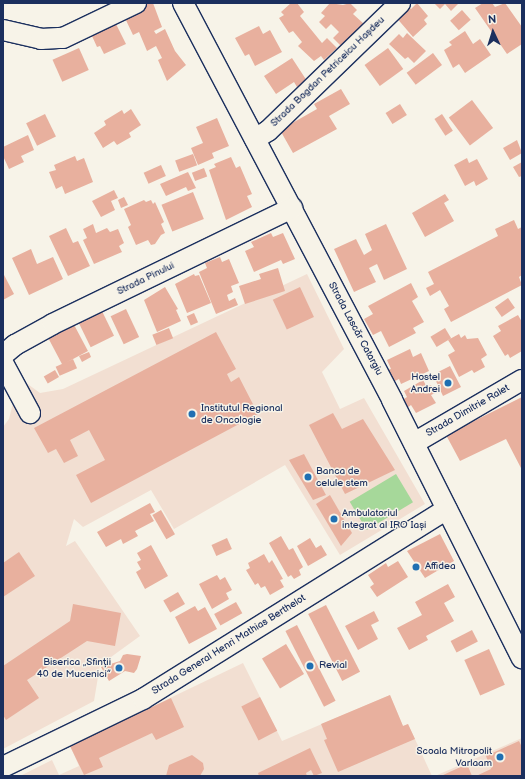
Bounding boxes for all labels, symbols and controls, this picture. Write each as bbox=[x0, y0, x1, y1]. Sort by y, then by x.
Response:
north arrow bbox=[473, 12, 513, 52]
text: N bbox=[488, 13, 497, 26]
street label: Strada Bogdan Petriceicu Hașdeu bbox=[269, 14, 387, 130]
street label: Strada Pinului bbox=[115, 260, 177, 298]
street label: Strada Lascăr Catargiu bbox=[325, 280, 385, 378]
place label: Hostel Andrei bbox=[411, 371, 440, 394]
marker: Hostel Andrei bbox=[443, 378, 453, 388]
street label: Strada Dimitrie Ralet bbox=[424, 382, 512, 440]
place label: Institutul Regional de Oncologie bbox=[201, 402, 283, 426]
marker: Institutul Regional de Oncologie bbox=[186, 408, 198, 420]
place label: Banca de celule stem bbox=[316, 465, 368, 488]
marker: Banca de celule stem bbox=[303, 472, 313, 482]
place label: Ambulatoriul integrat al IRO Iași bbox=[342, 507, 426, 530]
marker: Ambulatoriul integrat al IRO Iași bbox=[329, 514, 339, 524]
marker: Affidea bbox=[410, 561, 422, 573]
place label: Affidea bbox=[425, 561, 456, 573]
street label: Strada General Henri Mathias Berthelot bbox=[150, 592, 308, 698]
place label: Biserica „Sfinții 40 de Mucenici” bbox=[37, 656, 111, 680]
marker: Revial bbox=[304, 660, 316, 672]
place label: Revial bbox=[319, 660, 347, 672]
marker: Biserica „Sfinții 40 de Mucenici” bbox=[114, 663, 124, 673]
place label: Scoala Mitropolit Varlaam bbox=[417, 745, 492, 768]
marker: Scoala Mitropolit Varlaam bbox=[495, 752, 505, 762]

